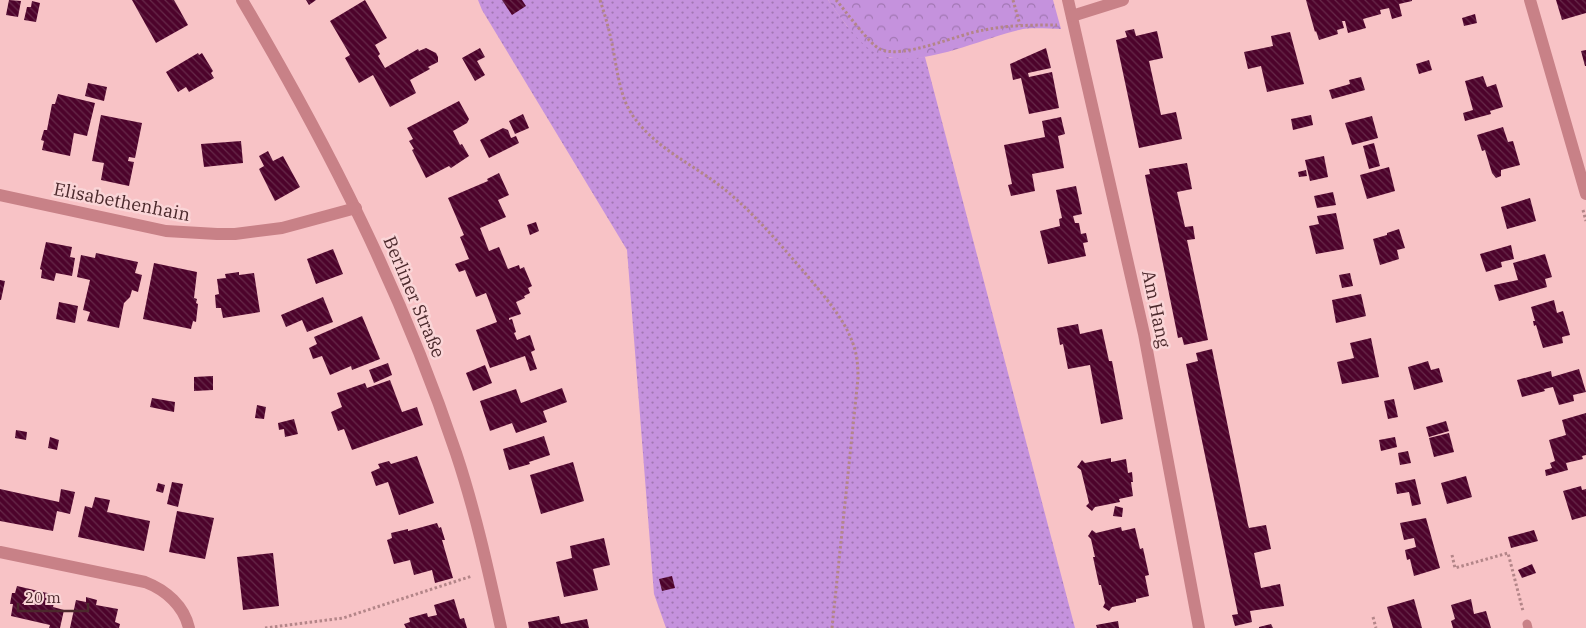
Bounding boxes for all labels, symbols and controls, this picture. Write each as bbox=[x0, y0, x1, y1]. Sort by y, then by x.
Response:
street label: Elisabethenhain bbox=[52, 177, 192, 226]
street label: Berliner Straße bbox=[378, 232, 450, 361]
street label: Am Hang bbox=[1137, 268, 1176, 350]
scale bar bbox=[18, 580, 88, 612]
text: 20 m bbox=[25, 588, 61, 607]

